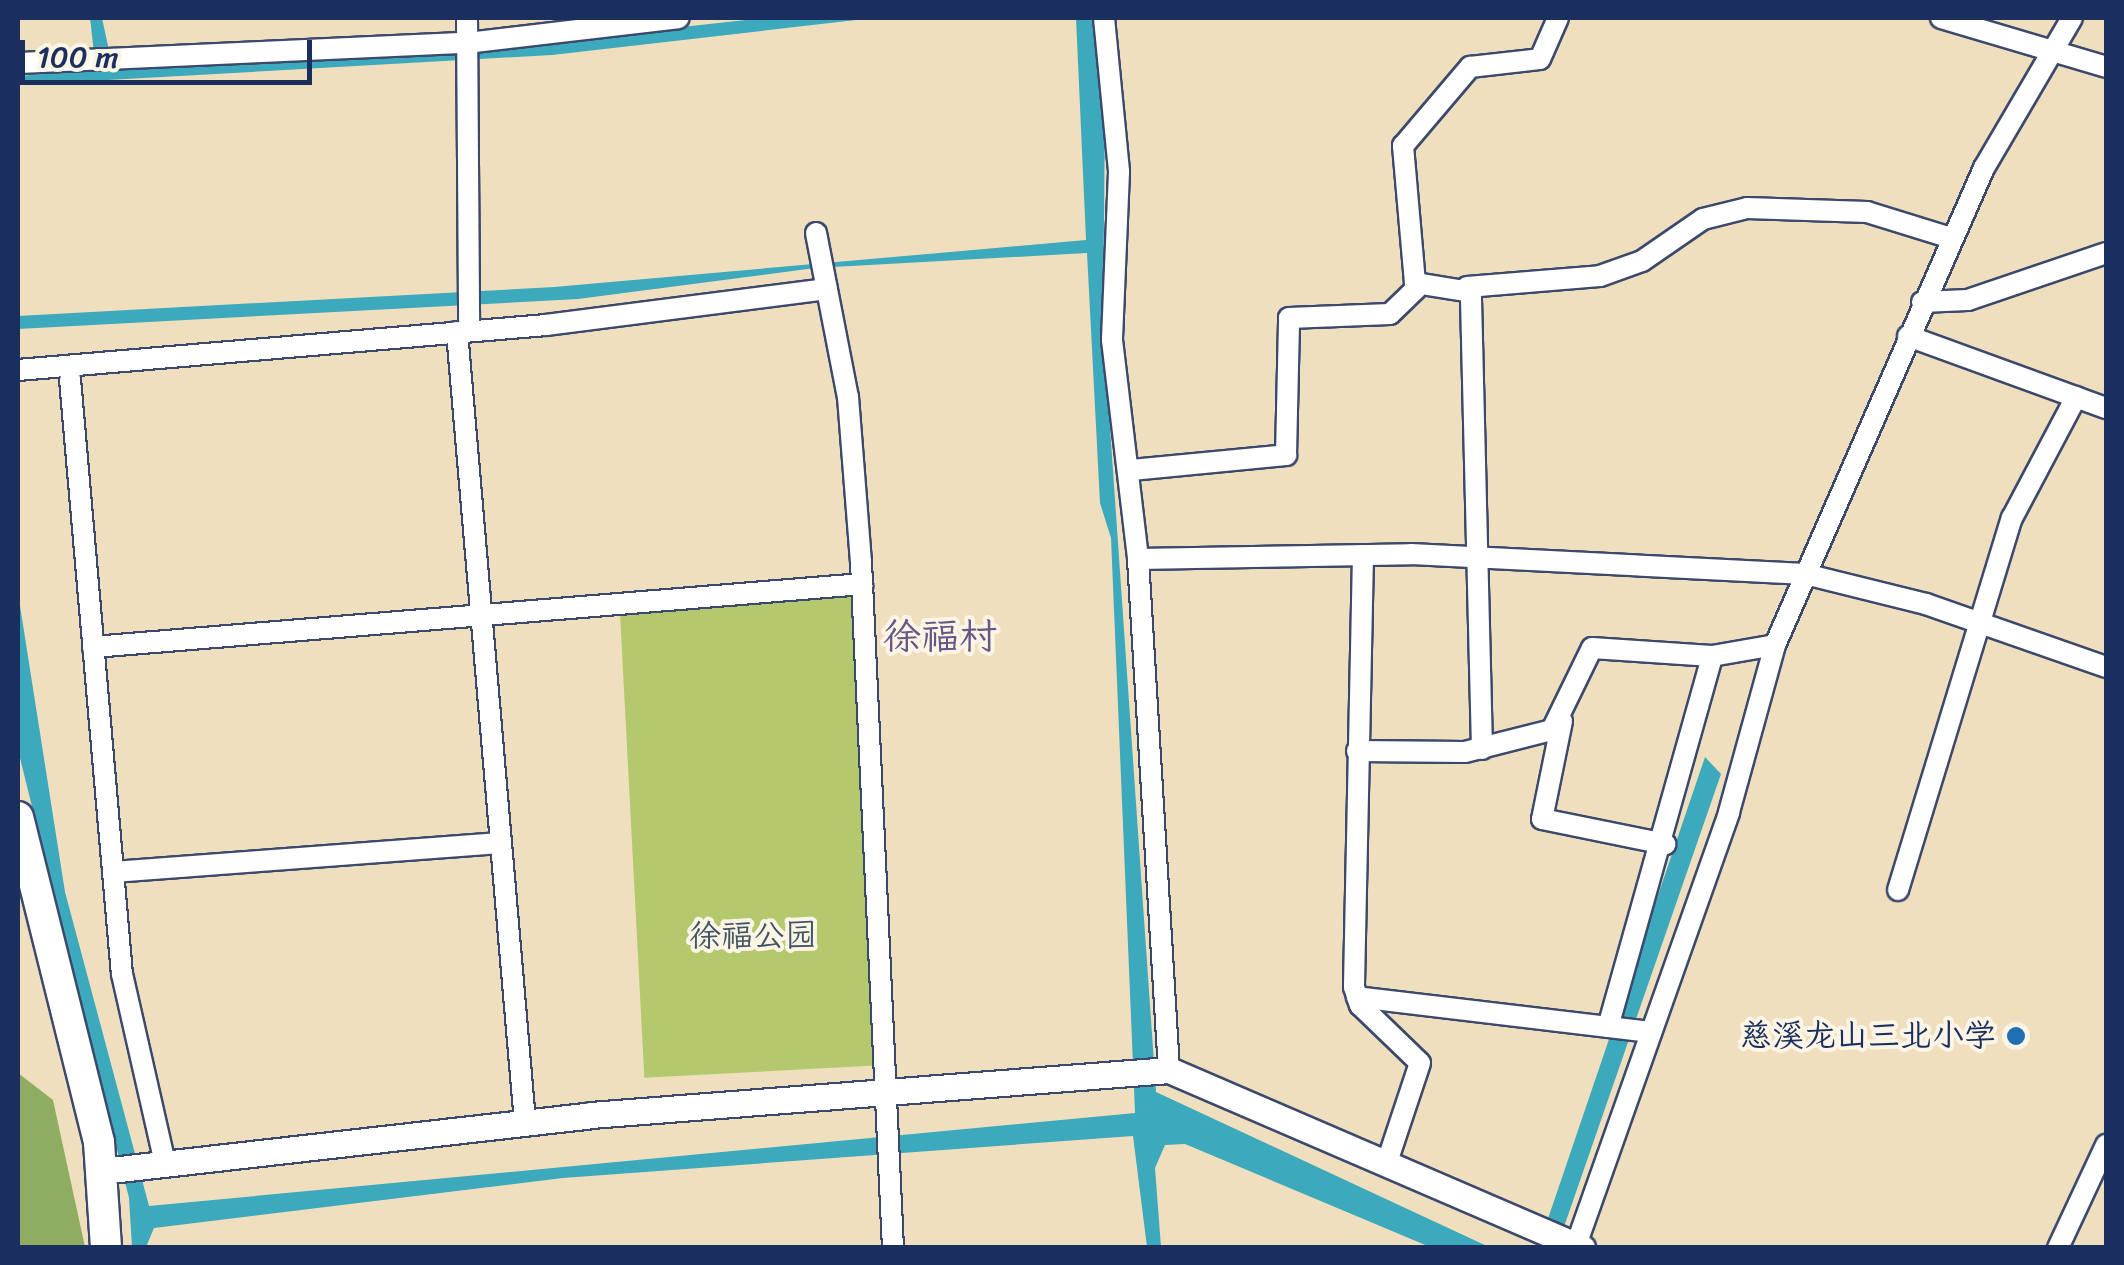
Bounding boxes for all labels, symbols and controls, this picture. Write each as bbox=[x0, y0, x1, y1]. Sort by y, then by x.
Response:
scale bar bbox=[25, 20, 318, 82]
text: 100 m bbox=[37, 30, 119, 84]
district label: 徐福村 bbox=[883, 614, 997, 660]
park label: 徐福公园 bbox=[689, 917, 817, 955]
place label: 慈溪龙山三北小学 bbox=[1740, 1017, 1996, 1055]
marker: 慈溪龙山三北小学 bbox=[2005, 1025, 2027, 1047]

